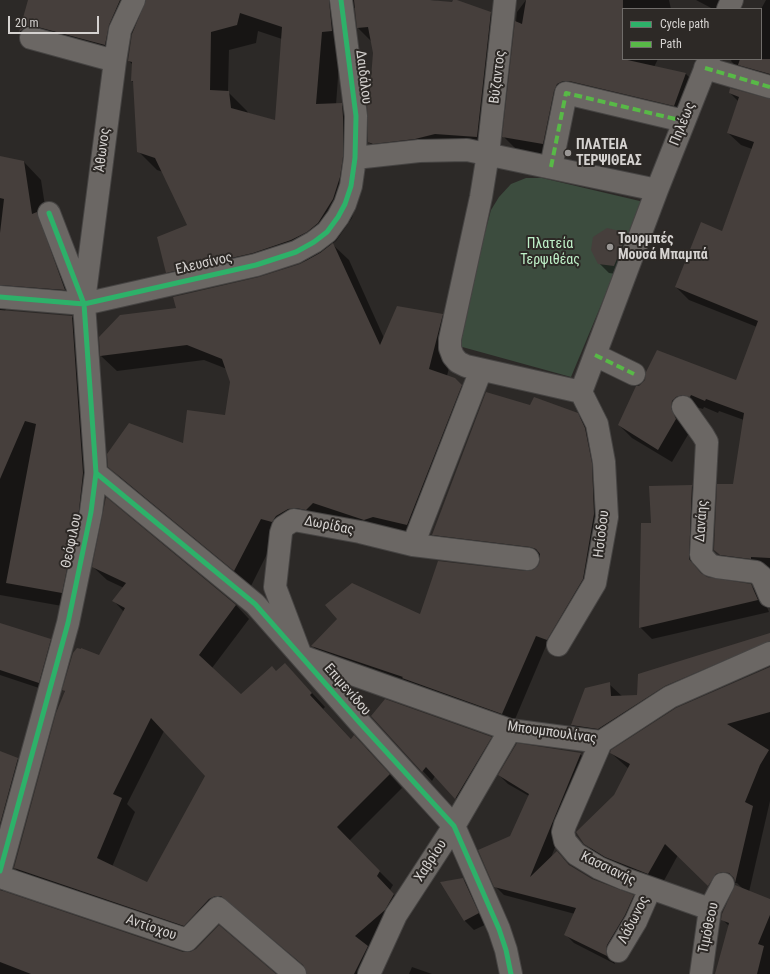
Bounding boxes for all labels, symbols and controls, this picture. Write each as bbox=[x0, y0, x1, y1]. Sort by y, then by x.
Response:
scale bar bbox=[10, 8, 101, 34]
legend bbox=[622, 8, 762, 60]
text: 20 m bbox=[15, 16, 39, 30]
text: Cycle path bbox=[660, 17, 709, 31]
text: Path bbox=[660, 37, 682, 51]
street label: Δαιδάλου bbox=[351, 49, 375, 105]
street label: Βύζαντος bbox=[486, 49, 510, 105]
street label: Πηλέως bbox=[667, 100, 699, 148]
street label: Άθωνος bbox=[92, 127, 114, 173]
place label: ΠΛΑΤΕΙΑ ΤΕΡΨΙΘΕΑΣ bbox=[576, 137, 642, 170]
marker: ΠΛΑΤΕΙΑ ΤΕΡΨΙΘΕΑΣ bbox=[563, 148, 573, 158]
place label: Τουρμπές Μουσά Μπαμπά bbox=[618, 231, 708, 264]
park label: Πλατεία Τερψιθέας bbox=[520, 236, 580, 268]
marker: Τουρμπές Μουσά Μπαμπά bbox=[605, 242, 615, 252]
street label: Ελευσίνος bbox=[174, 249, 234, 279]
street label: Δανάης bbox=[692, 499, 712, 543]
street label: Ησίοδου bbox=[591, 509, 613, 559]
street label: Θεόφιλου bbox=[58, 512, 86, 570]
street label: Δωρίδας bbox=[303, 513, 355, 539]
street label: Επιμενίδου bbox=[320, 661, 374, 719]
street label: Μπουμπουλίνας bbox=[506, 718, 598, 748]
street label: Χαβρίου bbox=[411, 837, 451, 885]
street label: Κασσιανής bbox=[578, 849, 638, 889]
street label: Λάδωνος bbox=[615, 893, 653, 947]
street label: Τιμόθεου bbox=[695, 901, 723, 955]
street label: Αντίοχου bbox=[124, 912, 178, 944]

